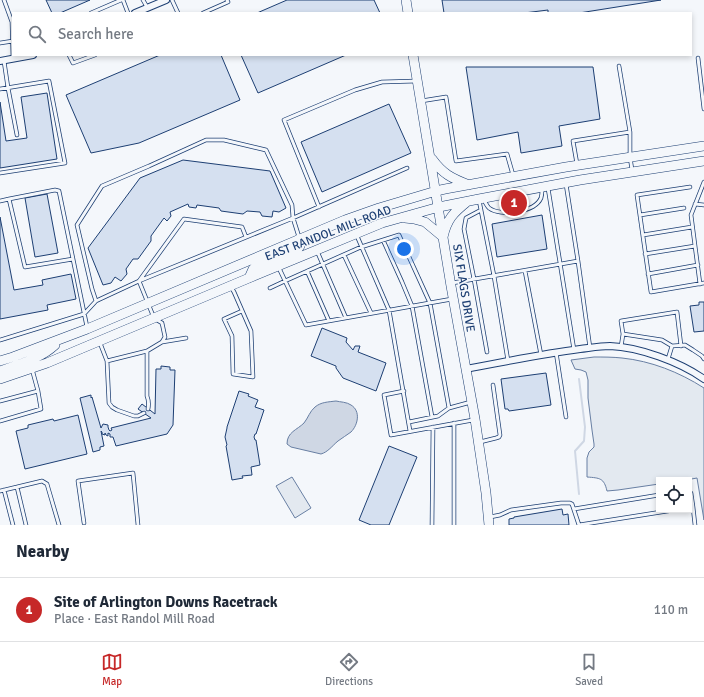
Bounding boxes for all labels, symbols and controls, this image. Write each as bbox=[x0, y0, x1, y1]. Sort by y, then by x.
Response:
search box bbox=[12, 12, 692, 56]
icon: search bbox=[26, 23, 48, 45]
text: Search here bbox=[58, 25, 134, 43]
pin: 1 bbox=[501, 188, 527, 218]
street label: EAST RANDOL MILL ROAD bbox=[263, 202, 394, 265]
your location bbox=[394, 239, 414, 259]
street label: SIX FLAGS DRIVE bbox=[449, 243, 478, 333]
map controls bbox=[656, 477, 692, 513]
button: locate bbox=[656, 477, 692, 513]
text: Nearby bbox=[16, 541, 69, 562]
text: Site of Arlington Downs Racetrack bbox=[54, 593, 278, 611]
text: 1 bbox=[25, 602, 33, 618]
text: 110 m bbox=[654, 602, 688, 618]
text: Place · East Randol Mill Road bbox=[54, 611, 215, 627]
tab: Map bbox=[101, 651, 123, 688]
tab: Directions bbox=[325, 651, 373, 688]
tab: Saved bbox=[575, 651, 603, 688]

